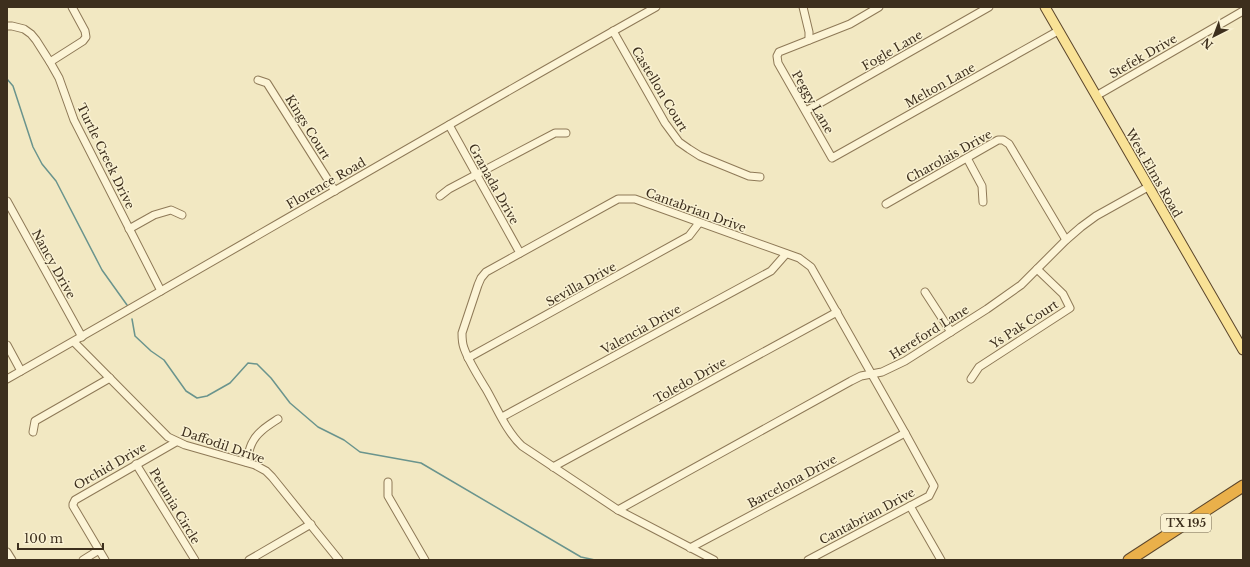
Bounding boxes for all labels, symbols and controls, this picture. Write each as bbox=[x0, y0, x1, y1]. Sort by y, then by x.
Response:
north arrow bbox=[1194, 16, 1234, 56]
street label: Fogle Lane bbox=[859, 27, 925, 73]
street label: Stefek Drive bbox=[1106, 31, 1180, 81]
text: N bbox=[1198, 34, 1216, 52]
street label: Castellon Court bbox=[629, 44, 691, 135]
street label: Melton Lane bbox=[902, 59, 978, 111]
street label: Peggy Lane bbox=[789, 68, 837, 136]
street label: Kings Court bbox=[282, 92, 334, 163]
street label: Turtle Creek Drive bbox=[74, 101, 138, 211]
street label: West Elms Road bbox=[1122, 125, 1185, 220]
street label: Charolais Drive bbox=[903, 126, 995, 186]
street label: Granada Drive bbox=[466, 141, 522, 227]
street label: Florence Road bbox=[284, 154, 368, 212]
street label: Cantabrian Drive bbox=[644, 185, 749, 235]
street label: Nancy Drive bbox=[29, 227, 79, 301]
street label: Sevilla Drive bbox=[543, 258, 619, 309]
street label: Ys Pak Court bbox=[986, 296, 1061, 352]
street label: Valencia Drive bbox=[598, 301, 684, 358]
street label: Hereford Lane bbox=[887, 302, 971, 362]
street label: Toledo Drive bbox=[651, 354, 729, 406]
street label: Daffodil Drive bbox=[179, 424, 267, 466]
street label: Orchid Drive bbox=[71, 439, 149, 493]
street label: Barcelona Drive bbox=[745, 451, 839, 511]
street label: Petunia Circle bbox=[146, 465, 204, 547]
street label: Cantabrian Drive bbox=[817, 484, 917, 548]
road number: TX 195 bbox=[1161, 514, 1211, 532]
scale bar bbox=[18, 525, 103, 551]
text: 100 m bbox=[24, 531, 63, 546]

